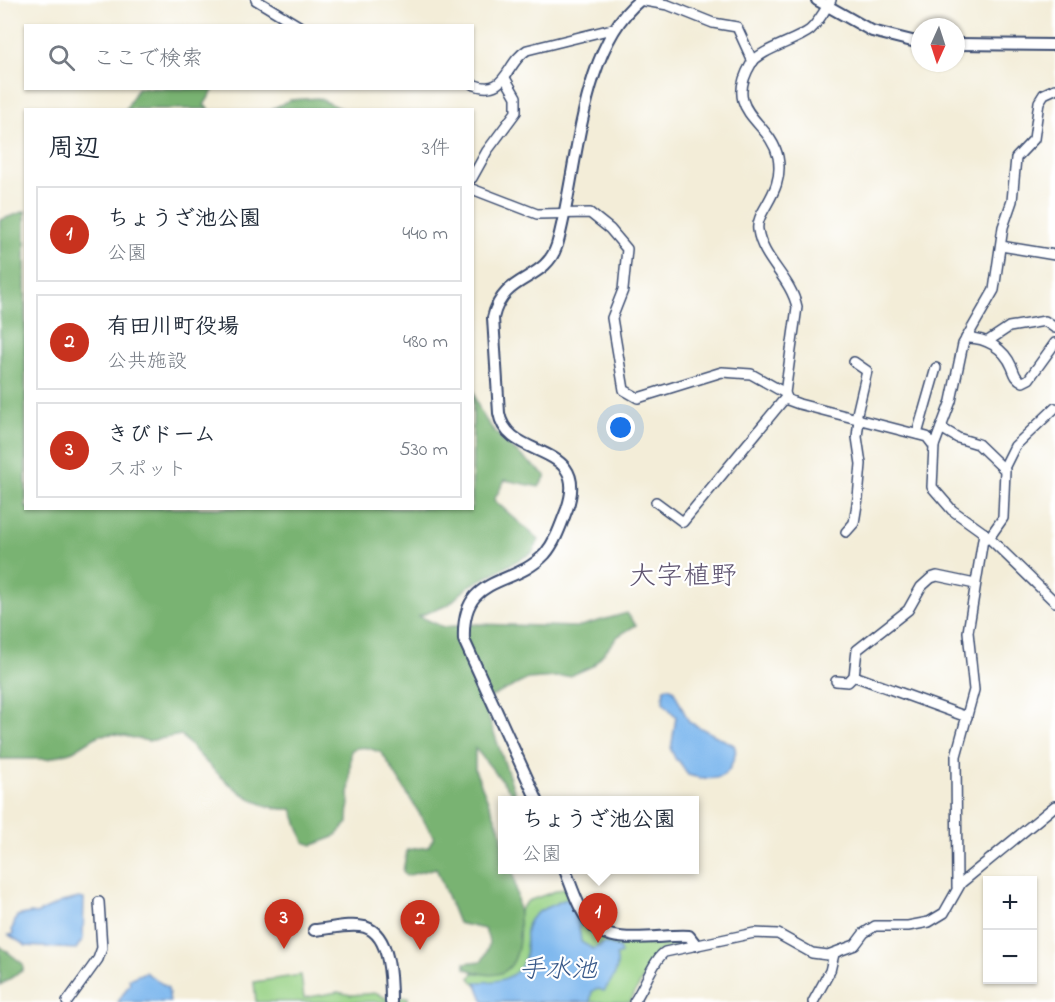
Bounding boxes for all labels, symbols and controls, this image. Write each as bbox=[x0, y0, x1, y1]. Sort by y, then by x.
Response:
north arrow bbox=[911, 18, 965, 72]
search box bbox=[24, 24, 474, 90]
icon: search bbox=[45, 41, 78, 74]
text: ここで検索 bbox=[93, 44, 203, 76]
text: 周辺 bbox=[48, 131, 100, 169]
text: 3件 bbox=[422, 135, 450, 164]
text: ちょうざ池公園 bbox=[107, 204, 261, 236]
text: 1 bbox=[66, 220, 73, 249]
text: 440 m bbox=[402, 220, 448, 249]
text: 公園 bbox=[107, 240, 147, 269]
text: 有田川町役場 bbox=[107, 312, 239, 344]
text: 2 bbox=[65, 328, 74, 357]
text: 480 m bbox=[403, 328, 448, 357]
text: 公共施設 bbox=[107, 348, 187, 377]
your location bbox=[606, 413, 635, 442]
text: きびドーム bbox=[107, 420, 216, 452]
text: 3 bbox=[65, 436, 74, 465]
text: 530 m bbox=[399, 436, 448, 465]
text: スポット bbox=[107, 456, 187, 485]
district label: 大字植野 bbox=[629, 558, 737, 597]
popup bbox=[498, 796, 699, 874]
text: ちょうざ池公園 bbox=[521, 805, 676, 837]
text: 公園 bbox=[521, 841, 561, 870]
map controls bbox=[983, 876, 1037, 984]
button: + bbox=[983, 876, 1037, 930]
pin: 1 bbox=[578, 894, 618, 943]
pin: 3 bbox=[264, 900, 304, 949]
pin: 2 bbox=[400, 900, 440, 950]
button: − bbox=[983, 930, 1037, 984]
water label: 手水池 bbox=[519, 952, 598, 990]

